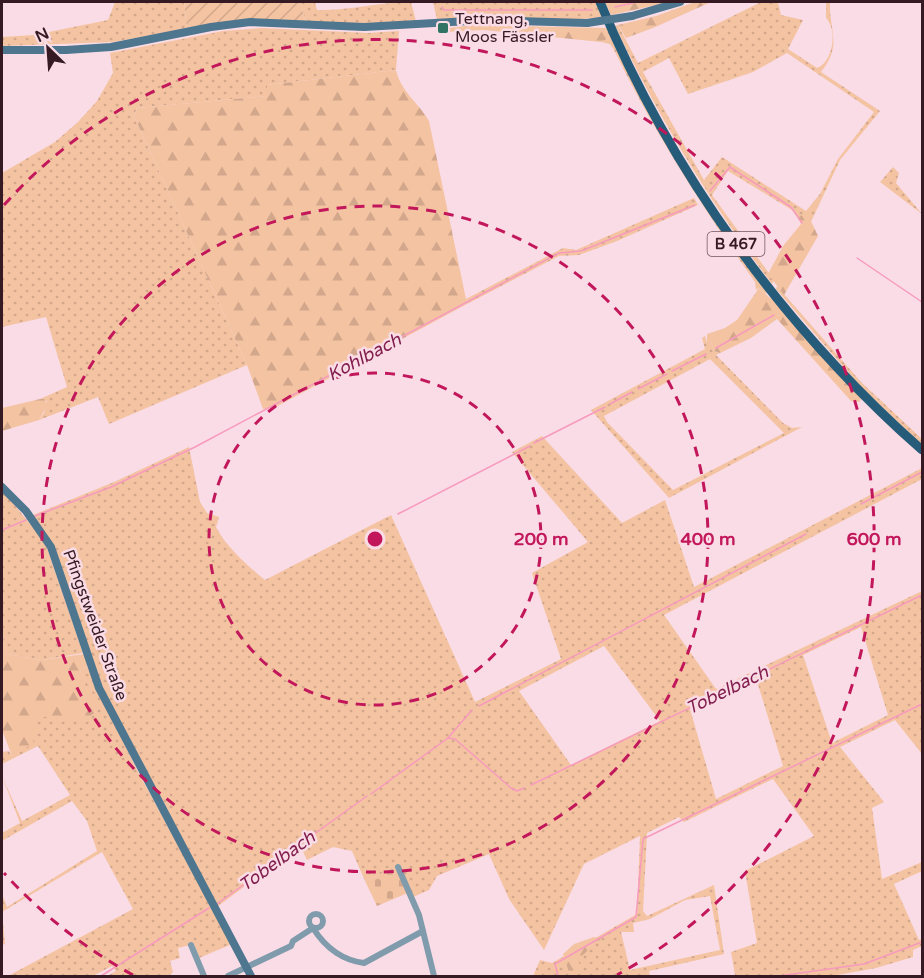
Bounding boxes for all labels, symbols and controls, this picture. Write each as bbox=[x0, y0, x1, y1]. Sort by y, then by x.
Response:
place label: Tettnang, Moos Fässler bbox=[455, 9, 554, 47]
north arrow bbox=[18, 18, 78, 78]
marker: Tettnang, Moos Fässler bbox=[436, 21, 450, 35]
text: N bbox=[32, 24, 52, 47]
road number: B 467 bbox=[708, 232, 764, 256]
water label: Kohlbach bbox=[323, 328, 406, 386]
text: 200 m bbox=[513, 528, 569, 550]
text: 400 m bbox=[680, 528, 736, 550]
text: 600 m bbox=[846, 528, 902, 550]
centre of rings bbox=[365, 529, 385, 549]
street label: Pfingstweider Straße bbox=[58, 547, 132, 703]
water label: Tobelbach bbox=[682, 660, 773, 719]
water label: Tobelbach bbox=[235, 825, 320, 896]

